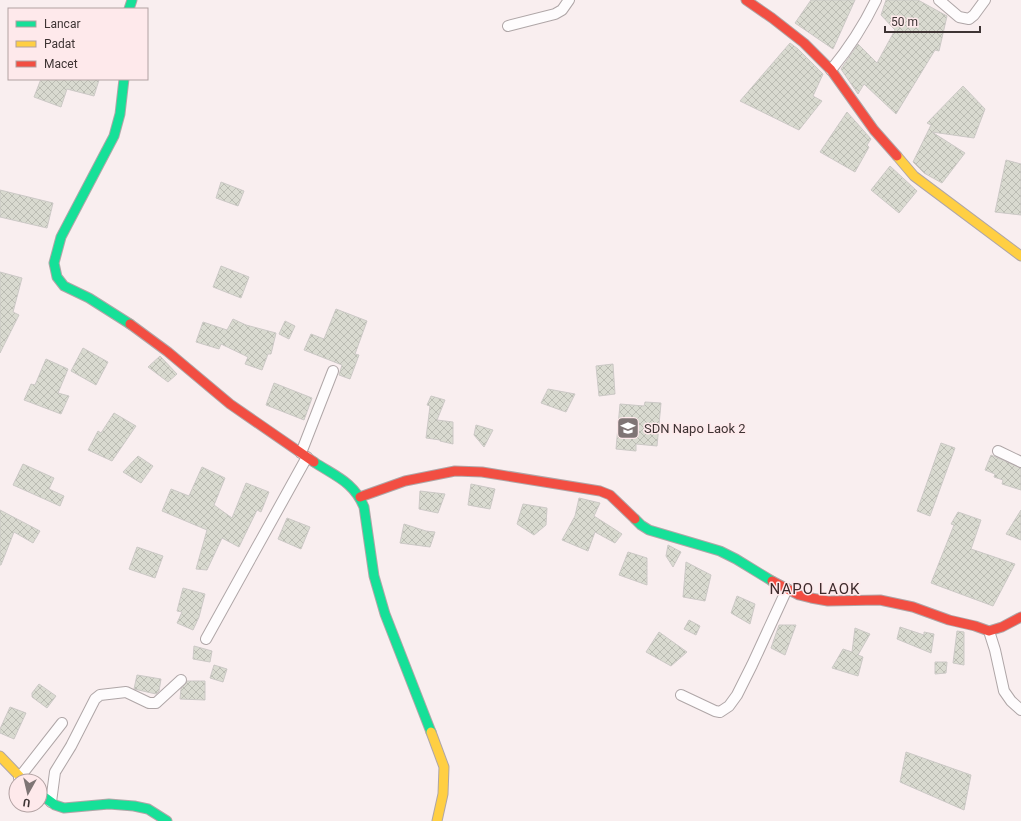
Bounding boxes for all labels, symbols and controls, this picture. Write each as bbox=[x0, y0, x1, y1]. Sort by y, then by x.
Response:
legend bbox=[8, 8, 148, 80]
scale bar bbox=[885, 8, 980, 34]
text: 50 m bbox=[891, 15, 918, 29]
text: Lancar bbox=[44, 17, 81, 31]
text: Padat bbox=[44, 37, 75, 51]
text: Macet bbox=[44, 57, 78, 71]
school or university icon: SDN Napo Laok 2 bbox=[615, 415, 641, 441]
place label: SDN Napo Laok 2 bbox=[644, 421, 746, 436]
district label: NAPO LAOK bbox=[770, 580, 860, 598]
north arrow bbox=[8, 773, 48, 813]
text: U bbox=[22, 795, 31, 809]

